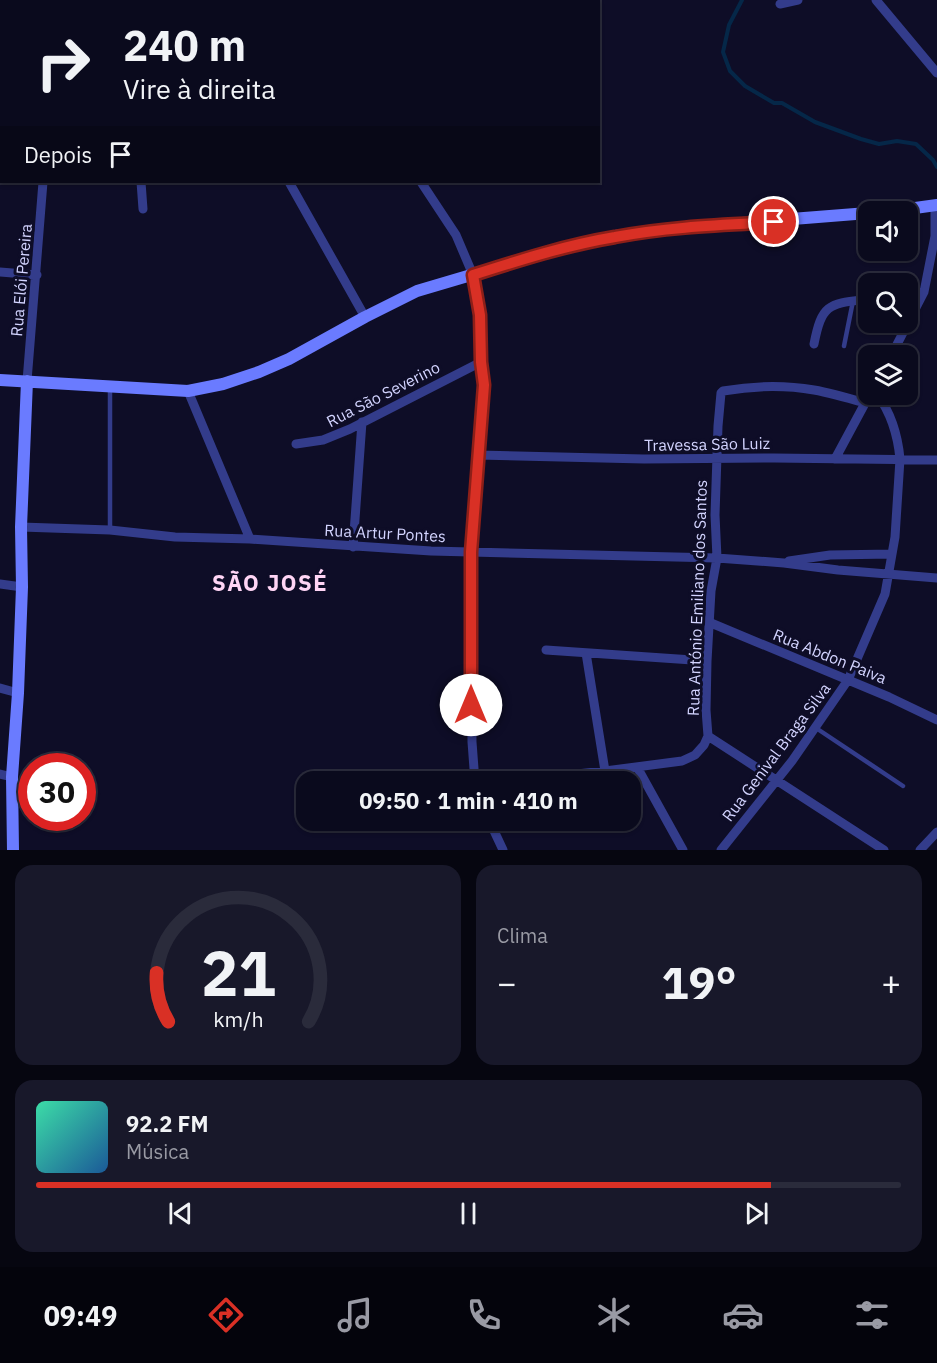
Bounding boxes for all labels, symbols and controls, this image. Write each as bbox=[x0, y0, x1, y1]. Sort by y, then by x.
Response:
text: 240 m bbox=[123, 18, 246, 73]
icon: right bbox=[24, 24, 102, 102]
text: Vire à direita bbox=[123, 71, 276, 106]
icon: arrive bbox=[104, 138, 137, 171]
text: Depois bbox=[24, 140, 92, 169]
pin bbox=[748, 196, 799, 247]
map controls bbox=[858, 201, 918, 405]
button: sound bbox=[858, 201, 918, 261]
icon: arrive bbox=[757, 205, 790, 238]
street label: Rua Elói Pereira bbox=[6, 222, 36, 337]
button: search bbox=[858, 273, 918, 333]
button: layers bbox=[858, 345, 918, 405]
street label: Rua São Severino bbox=[323, 357, 443, 431]
street label: Travessa São Luiz bbox=[644, 433, 770, 455]
street label: Rua António Emiliano dos Santos bbox=[683, 480, 711, 716]
street label: Rua Artur Pontes bbox=[324, 520, 446, 546]
district label: SÃO JOSÉ bbox=[212, 568, 328, 597]
street label: Rua Abdon Paiva bbox=[770, 624, 890, 688]
position arrow bbox=[439, 673, 503, 737]
street label: Rua Genival Braga Silva bbox=[717, 678, 835, 825]
speed limit sign: 30 bbox=[18, 753, 96, 831]
text: 09:50 · 1 min · 410 m bbox=[359, 786, 578, 815]
text: Clima bbox=[497, 922, 548, 949]
text: 21 bbox=[201, 932, 275, 1013]
text: 19° bbox=[661, 953, 737, 1011]
text: − bbox=[497, 961, 517, 1004]
text: + bbox=[881, 961, 901, 1004]
text: km/h bbox=[213, 1005, 263, 1033]
text: 92.2 FM bbox=[126, 1109, 209, 1138]
text: Música bbox=[126, 1138, 189, 1165]
icon: previous bbox=[164, 1197, 197, 1230]
icon: pause bbox=[452, 1197, 485, 1230]
icon: next bbox=[740, 1197, 773, 1230]
icon: directions bbox=[205, 1294, 247, 1336]
icon: music bbox=[334, 1294, 376, 1336]
icon: phone bbox=[463, 1294, 505, 1336]
icon: climate bbox=[593, 1294, 635, 1336]
icon: car bbox=[722, 1294, 764, 1336]
icon: filters bbox=[851, 1294, 893, 1336]
text: 09:49 bbox=[44, 1298, 117, 1333]

